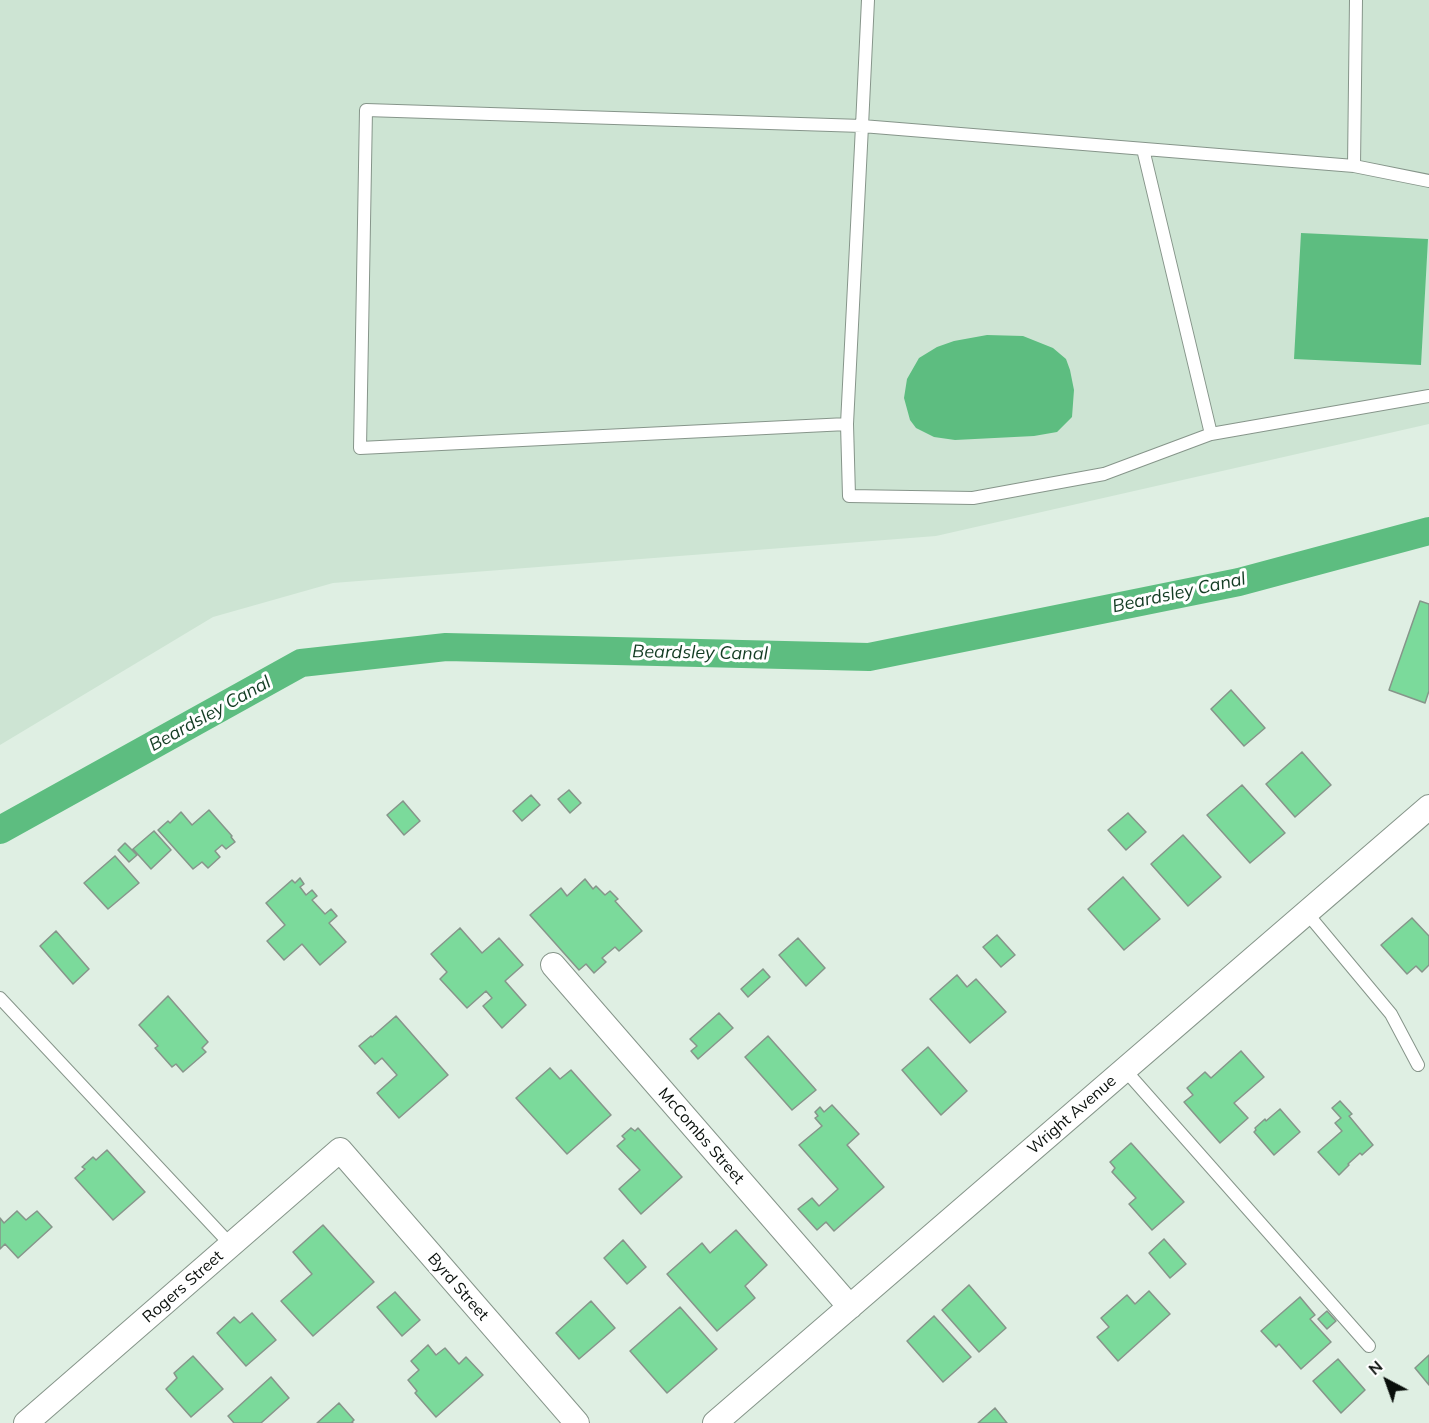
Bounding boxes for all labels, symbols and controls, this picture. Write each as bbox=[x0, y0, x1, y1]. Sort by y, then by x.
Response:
water label: Beardsley Canal bbox=[1110, 568, 1248, 618]
water label: Beardsley Canal bbox=[632, 641, 768, 665]
water label: Beardsley Canal bbox=[145, 672, 275, 756]
street label: Wright Avenue bbox=[1024, 1071, 1120, 1159]
street label: McCombs Street bbox=[654, 1084, 748, 1188]
street label: Rogers Street bbox=[139, 1247, 227, 1327]
street label: Byrd Street bbox=[423, 1249, 493, 1325]
north arrow bbox=[1357, 1351, 1417, 1411]
text: N bbox=[1364, 1356, 1386, 1379]

